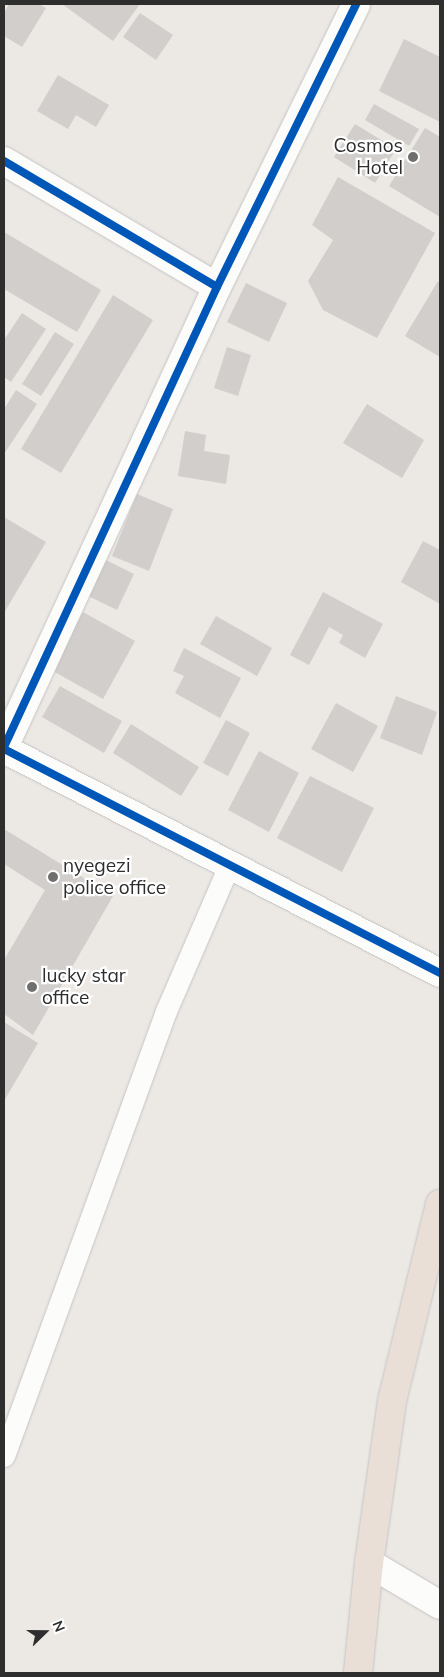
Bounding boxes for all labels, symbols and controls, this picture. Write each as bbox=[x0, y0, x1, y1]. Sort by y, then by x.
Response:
place label: Cosmos Hotel bbox=[333, 135, 403, 179]
marker: Cosmos Hotel bbox=[407, 151, 419, 163]
place label: nyegezi police office bbox=[63, 855, 166, 899]
marker: nyegezi police office bbox=[47, 871, 59, 883]
place label: lucky star office bbox=[42, 965, 126, 1009]
marker: lucky star office bbox=[26, 981, 38, 993]
north arrow bbox=[20, 1607, 70, 1657]
text: N bbox=[49, 1618, 69, 1635]

